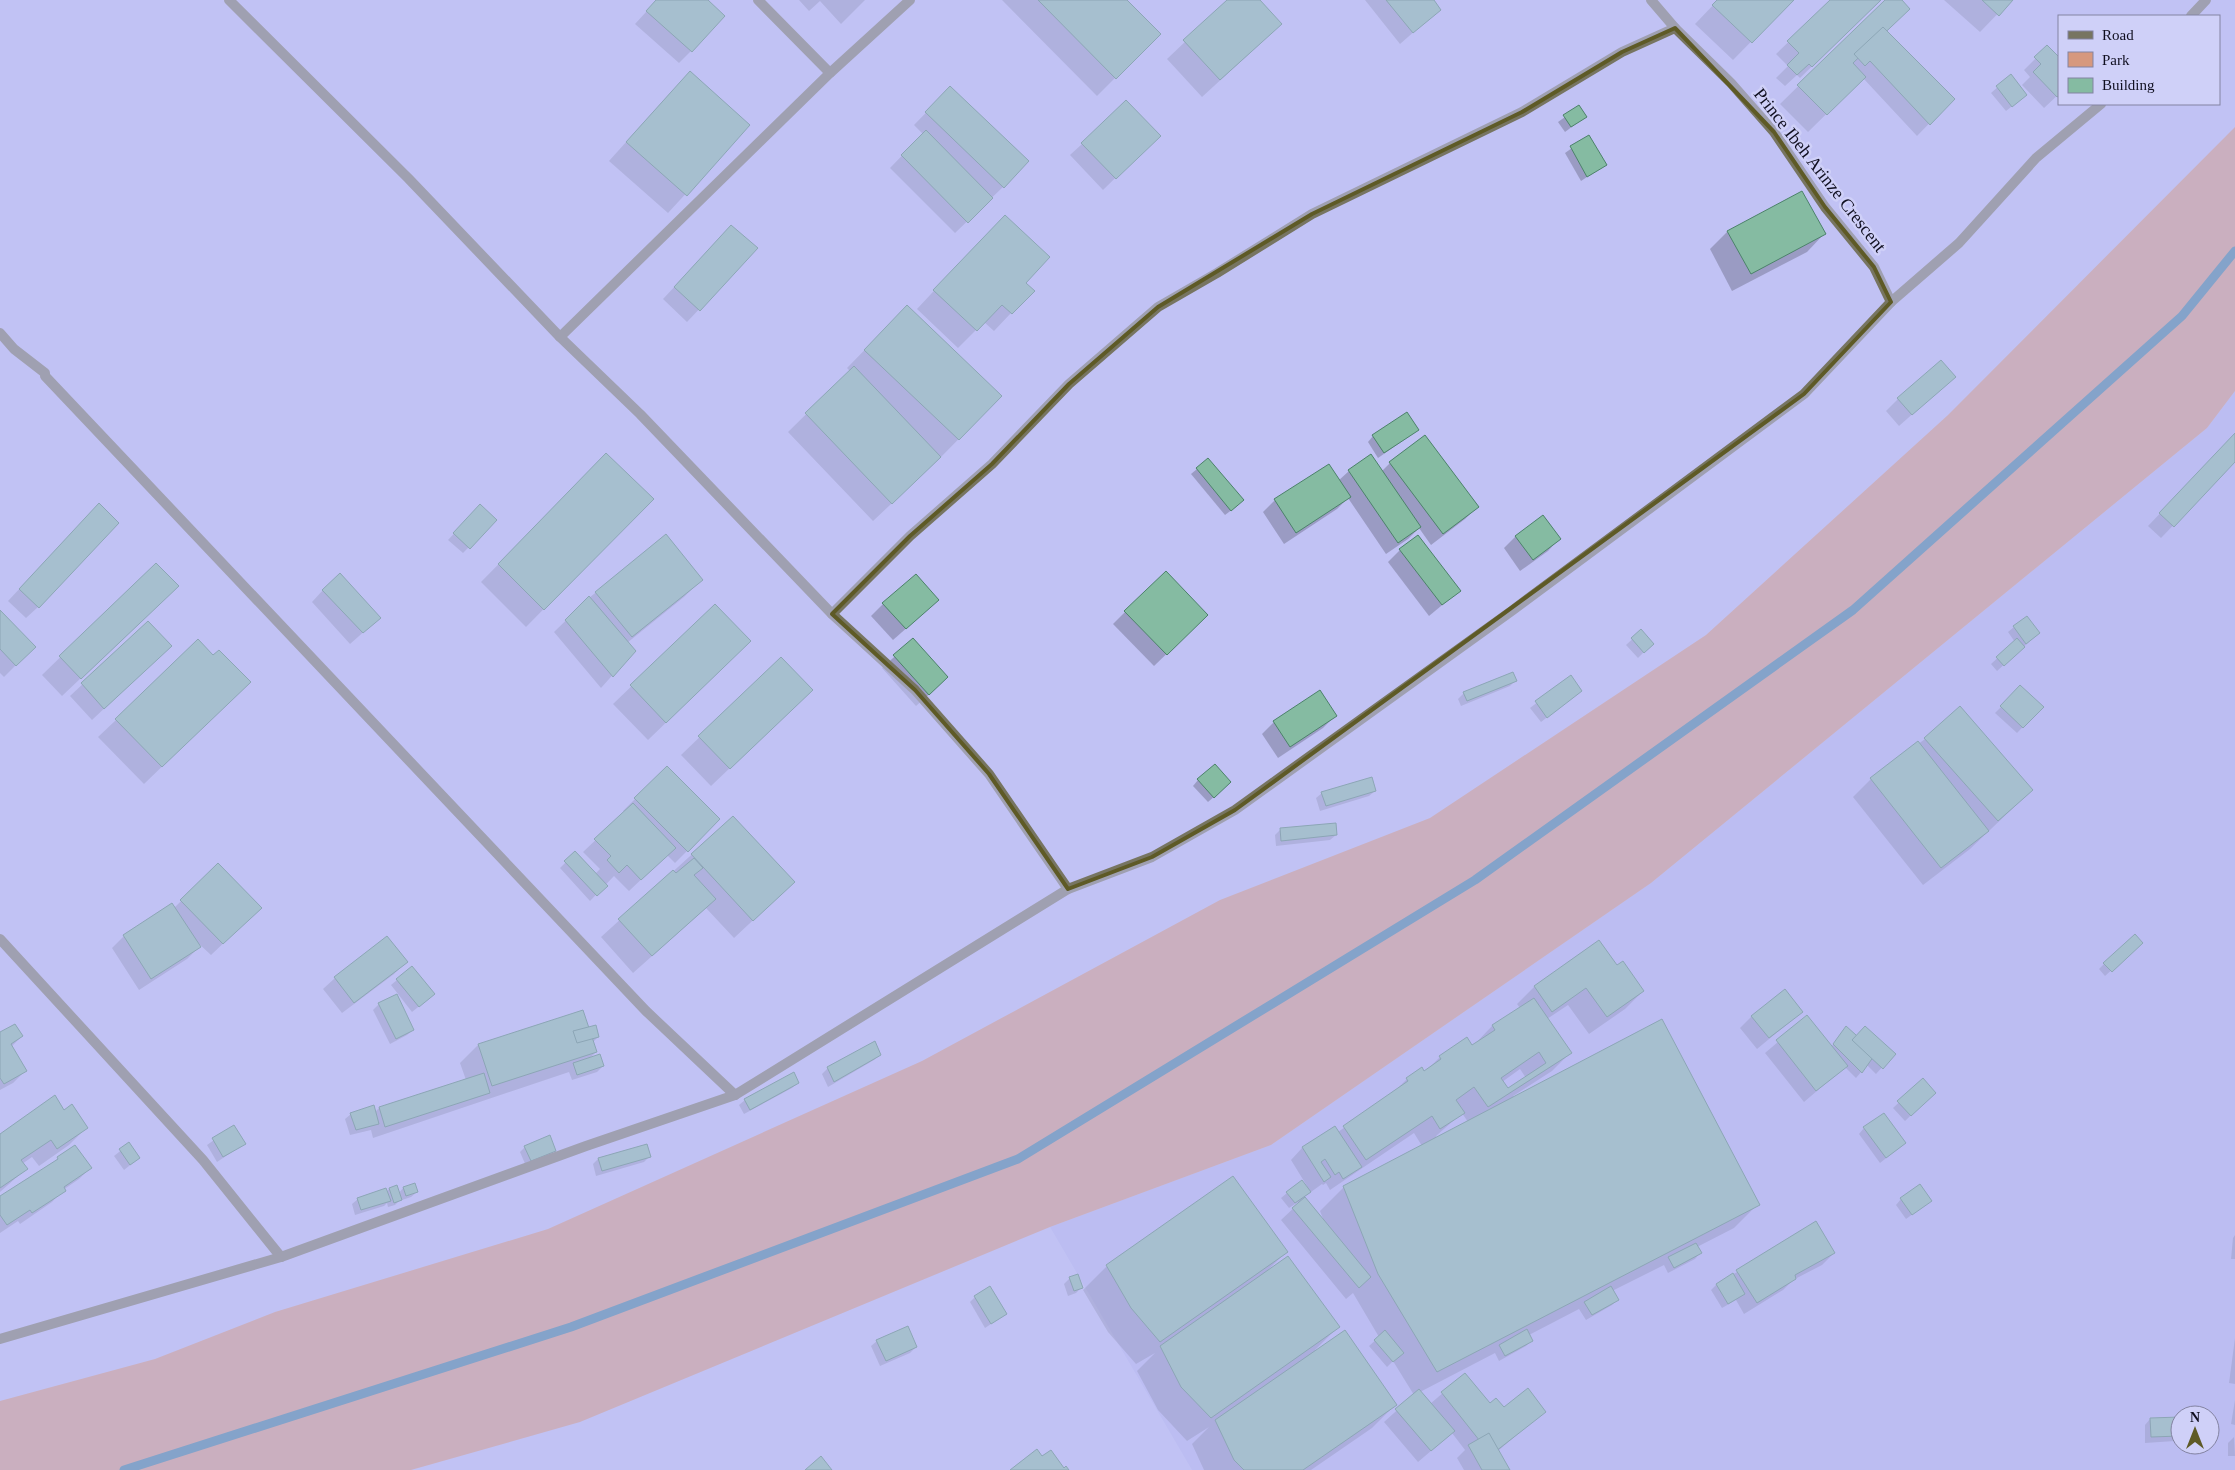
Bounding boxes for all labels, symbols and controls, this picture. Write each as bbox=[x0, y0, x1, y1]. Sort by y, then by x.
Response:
legend bbox=[2058, 15, 2220, 105]
text: Road bbox=[2102, 27, 2134, 43]
text: Park bbox=[2102, 52, 2130, 68]
text: Building bbox=[2102, 77, 2155, 93]
street label: Prince Ibeh Arinze Crescent bbox=[1750, 84, 1890, 256]
north arrow bbox=[2170, 1405, 2220, 1455]
text: N bbox=[2190, 1410, 2200, 1425]

